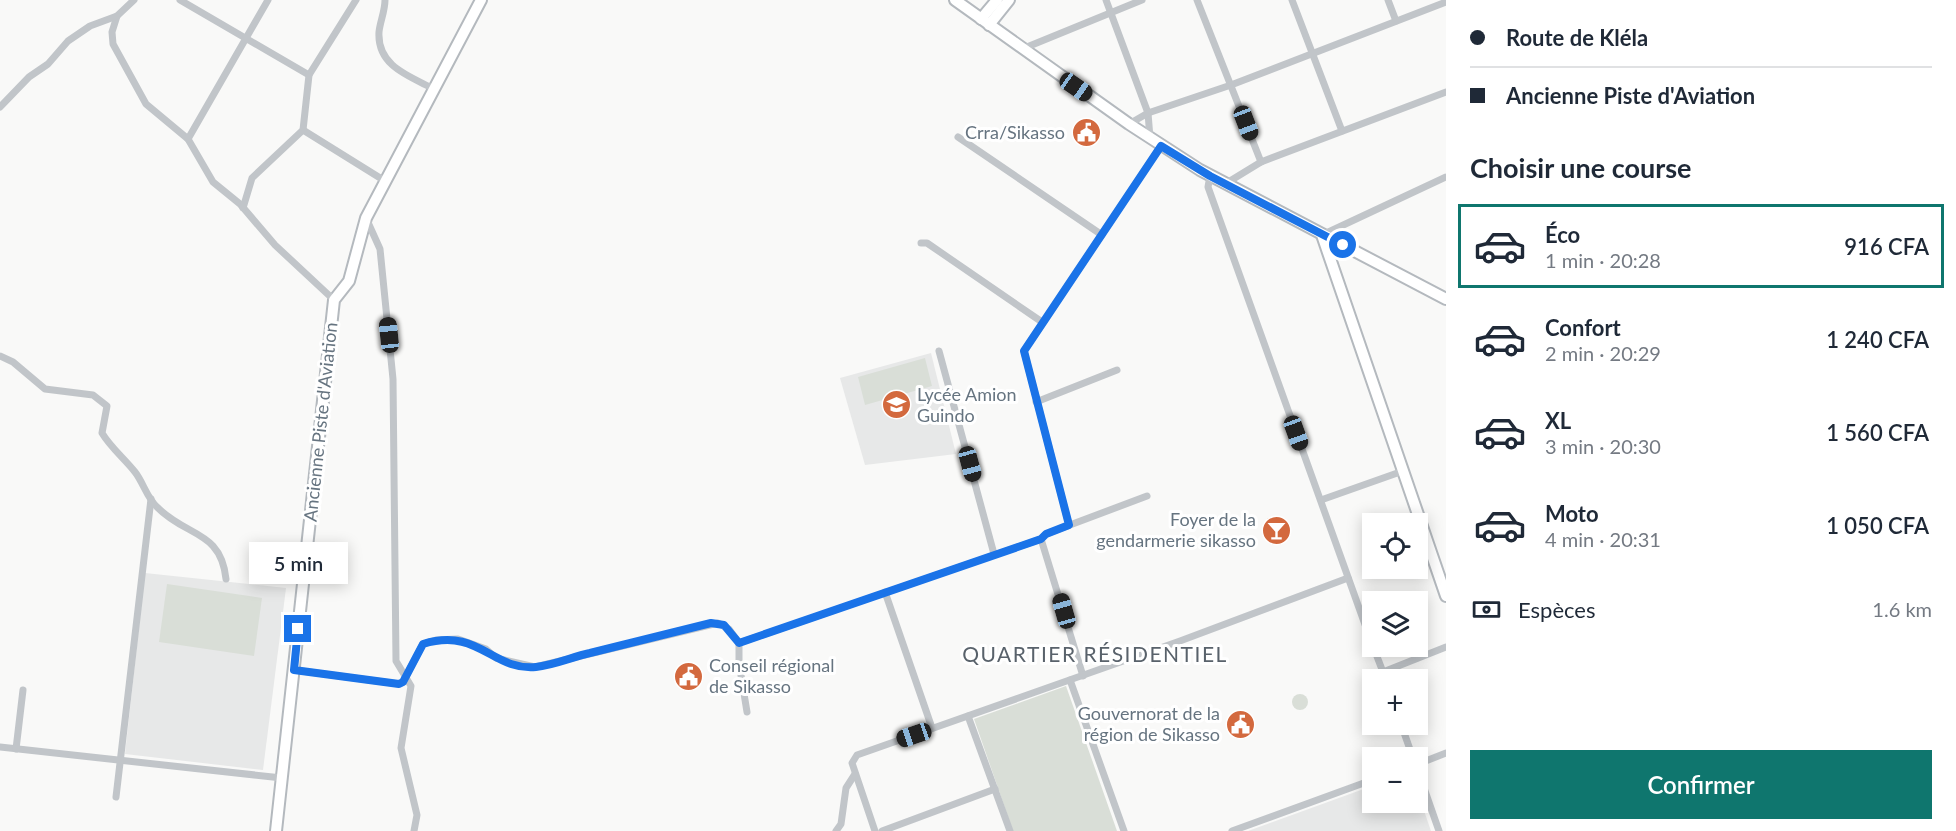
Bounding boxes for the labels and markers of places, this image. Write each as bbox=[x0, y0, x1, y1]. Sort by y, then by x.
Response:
public building icon: Crra/Sikasso bbox=[1070, 117, 1102, 149]
place label: Crra/Sikasso bbox=[965, 121, 1065, 143]
place label: Lycée Amion Guindo bbox=[917, 383, 1017, 426]
school or university icon: Lycée Amion Guindo bbox=[880, 389, 912, 421]
place label: Foyer de la gendarmerie sikasso bbox=[1096, 508, 1256, 551]
bar icon: Foyer de la gendarmerie sikasso bbox=[1261, 514, 1293, 546]
place label: Conseil régional de Sikasso bbox=[709, 654, 834, 697]
public building icon: Conseil régional de Sikasso bbox=[672, 660, 704, 692]
place label: Gouvernorat de la région de Sikasso bbox=[1078, 702, 1220, 745]
public building icon: Gouvernorat de la région de Sikasso bbox=[1225, 708, 1257, 740]

